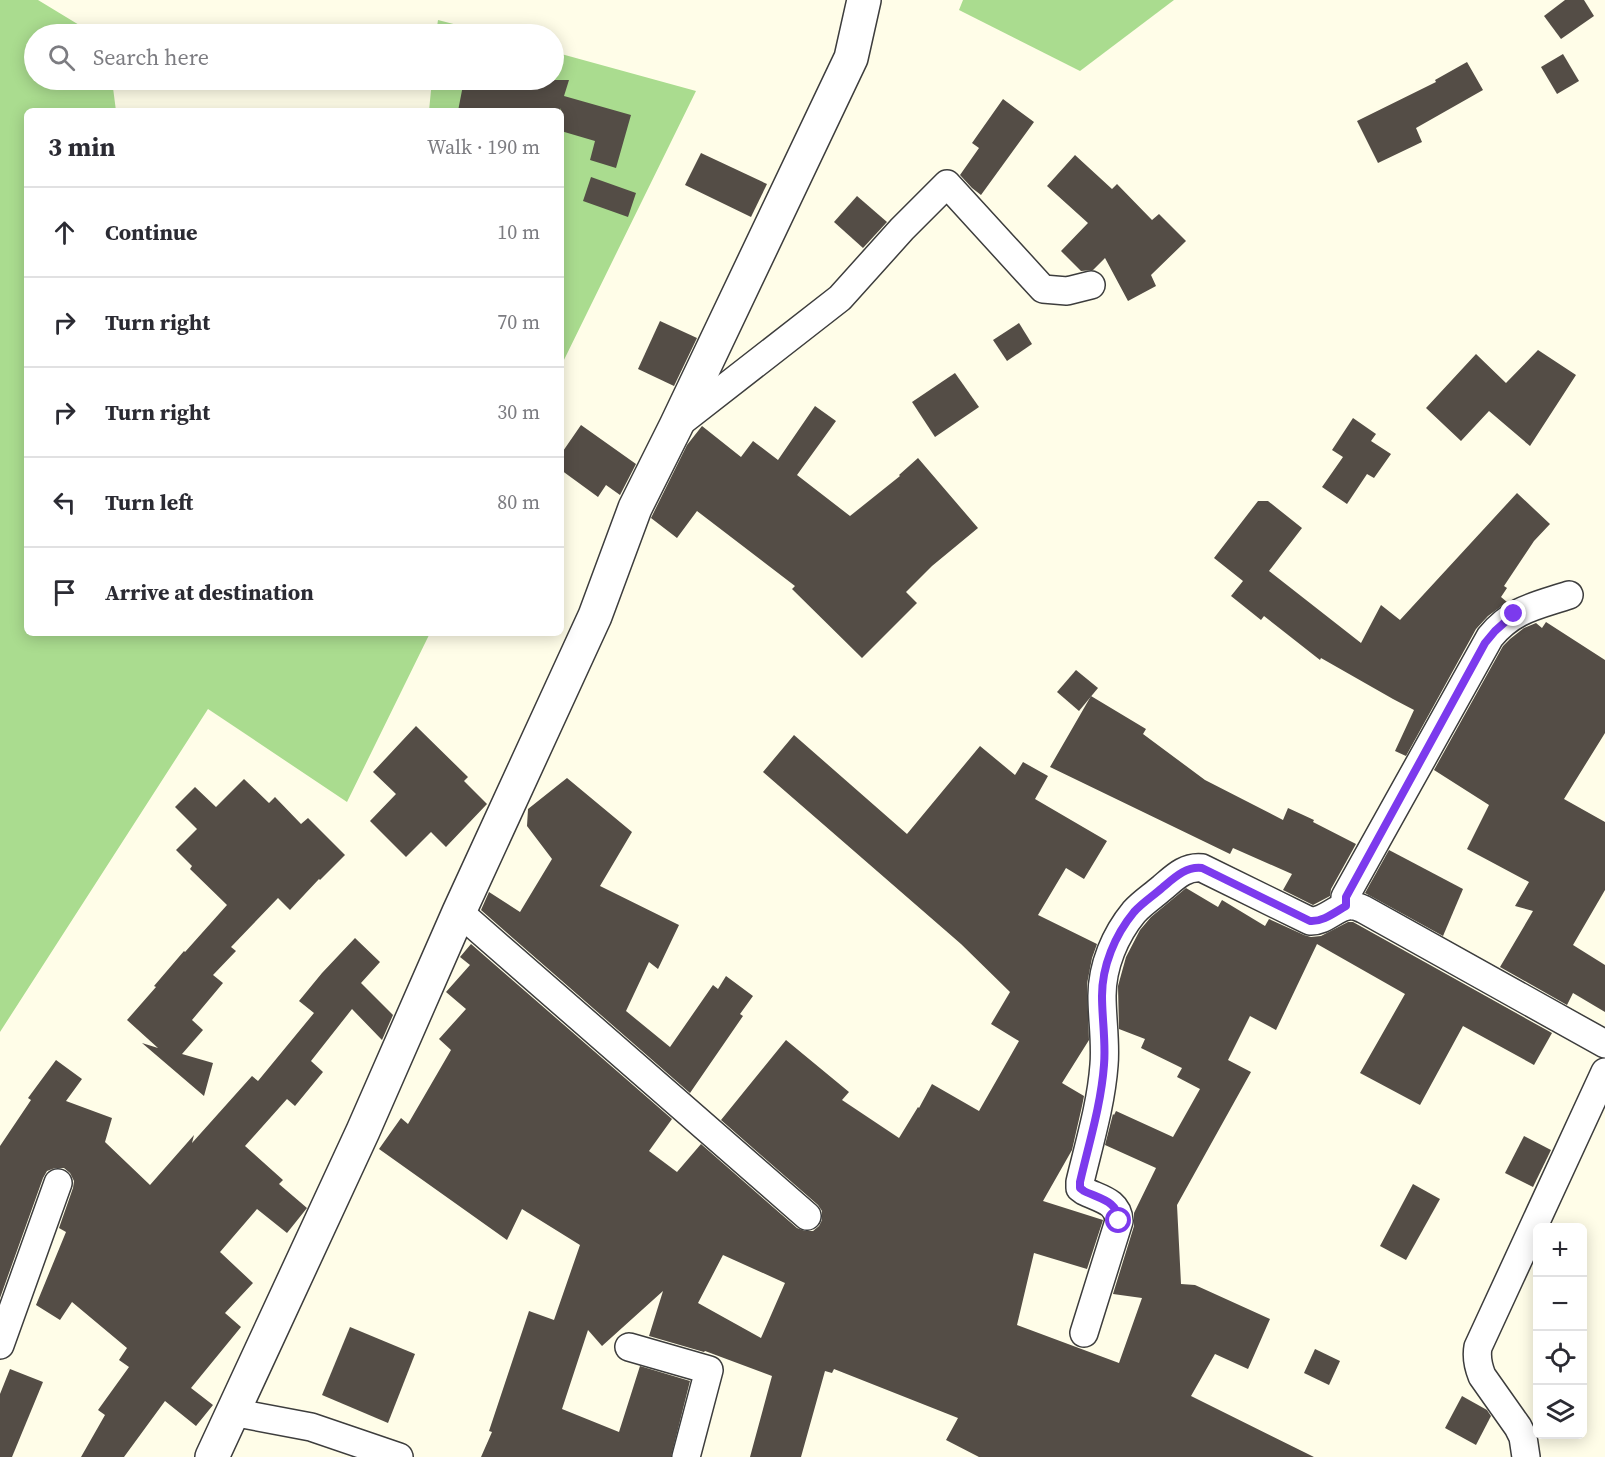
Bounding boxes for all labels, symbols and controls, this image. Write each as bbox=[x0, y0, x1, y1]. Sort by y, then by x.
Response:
search box bbox=[24, 24, 564, 90]
icon: search bbox=[45, 41, 78, 74]
text: Search here bbox=[93, 42, 209, 72]
text: 3 min bbox=[48, 129, 115, 165]
text: Walk · 190 m bbox=[427, 133, 540, 161]
icon: ahead bbox=[48, 216, 81, 249]
text: Continue bbox=[105, 217, 198, 247]
text: 10 m bbox=[497, 218, 540, 246]
icon: right bbox=[48, 306, 81, 339]
text: Turn right bbox=[105, 307, 210, 337]
text: 70 m bbox=[497, 308, 540, 336]
icon: right bbox=[48, 396, 81, 429]
text: Turn right bbox=[105, 397, 210, 427]
text: 30 m bbox=[497, 398, 540, 426]
icon: left bbox=[48, 486, 81, 519]
text: Turn left bbox=[105, 487, 193, 517]
text: 80 m bbox=[497, 488, 540, 516]
icon: arrive bbox=[48, 576, 81, 609]
text: Arrive at destination bbox=[105, 577, 314, 607]
route end bbox=[1500, 600, 1526, 626]
route start bbox=[1105, 1207, 1131, 1233]
map controls bbox=[1533, 1223, 1587, 1439]
button: + bbox=[1533, 1223, 1587, 1277]
button: − bbox=[1533, 1277, 1587, 1331]
button: locate bbox=[1533, 1331, 1587, 1385]
button: layers bbox=[1533, 1385, 1587, 1439]

